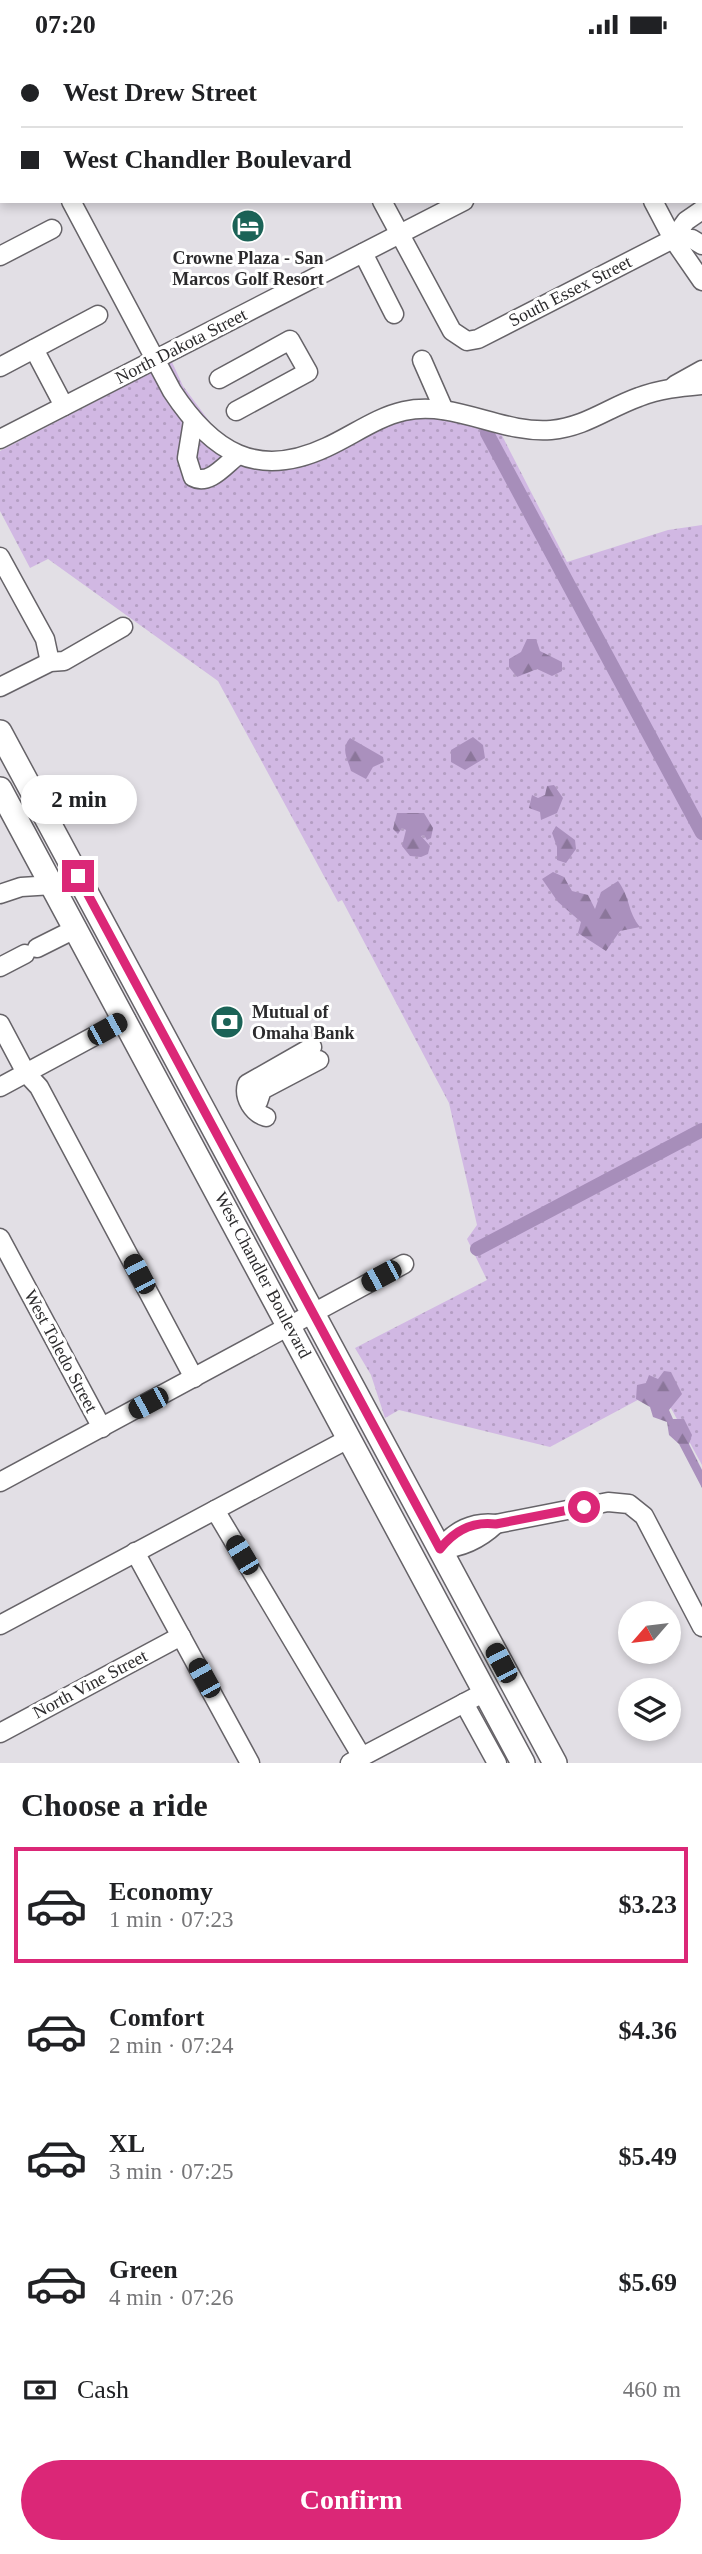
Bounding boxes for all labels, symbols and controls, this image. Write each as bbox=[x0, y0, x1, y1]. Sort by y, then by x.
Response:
text: 07:20 bbox=[35, 10, 96, 39]
text: West Drew Street bbox=[63, 78, 257, 107]
text: West Chandler Boulevard bbox=[63, 145, 351, 174]
hotel icon: Crowne Plaza - San Marcos Golf Resort bbox=[229, 207, 267, 245]
place label: Crowne Plaza - San Marcos Golf Resort bbox=[172, 248, 324, 289]
street label: South Essex Street bbox=[505, 251, 635, 331]
street label: North Dakota Street bbox=[112, 304, 250, 388]
callout: 2 min bbox=[20, 775, 136, 823]
text: 2 min bbox=[51, 787, 107, 812]
route end bbox=[62, 860, 94, 892]
place label: Mutual of Omaha Bank bbox=[252, 1002, 355, 1043]
bank icon: Mutual of Omaha Bank bbox=[208, 1003, 246, 1041]
car bbox=[84, 1010, 131, 1048]
street label: West Chandler Boulevard bbox=[211, 1188, 315, 1362]
car bbox=[120, 1251, 159, 1297]
car bbox=[358, 1257, 405, 1295]
street label: West Toledo Street bbox=[20, 1286, 102, 1416]
car bbox=[125, 1384, 172, 1422]
route start bbox=[568, 1491, 600, 1523]
car bbox=[223, 1532, 262, 1578]
north arrow bbox=[618, 1601, 681, 1664]
map controls bbox=[618, 1601, 681, 1741]
car bbox=[482, 1640, 521, 1686]
street label: North Vine Street bbox=[29, 1645, 151, 1723]
car bbox=[185, 1655, 224, 1701]
button: layers bbox=[618, 1678, 681, 1741]
text: Choose a ride bbox=[21, 1787, 208, 1823]
icon: car bbox=[25, 1874, 88, 1937]
text: Economy bbox=[109, 1877, 213, 1906]
text: $3.23 bbox=[619, 1890, 677, 1919]
text: 1 min · 07:23 bbox=[109, 1907, 234, 1932]
icon: car bbox=[25, 2000, 88, 2063]
text: Comfort bbox=[109, 2003, 204, 2032]
text: $4.36 bbox=[619, 2016, 677, 2045]
text: 2 min · 07:24 bbox=[109, 2033, 234, 2058]
icon: car bbox=[25, 2126, 88, 2189]
text: XL bbox=[109, 2129, 145, 2158]
text: $5.49 bbox=[619, 2142, 677, 2171]
text: 3 min · 07:25 bbox=[109, 2159, 234, 2184]
icon: car bbox=[25, 2252, 88, 2315]
text: Green bbox=[109, 2255, 178, 2284]
text: $5.69 bbox=[619, 2268, 677, 2297]
text: 4 min · 07:26 bbox=[109, 2285, 234, 2310]
icon: cash bbox=[21, 2371, 59, 2409]
text: Cash bbox=[77, 2375, 129, 2404]
text: 460 m bbox=[623, 2377, 681, 2402]
button: Confirm bbox=[21, 2460, 681, 2540]

